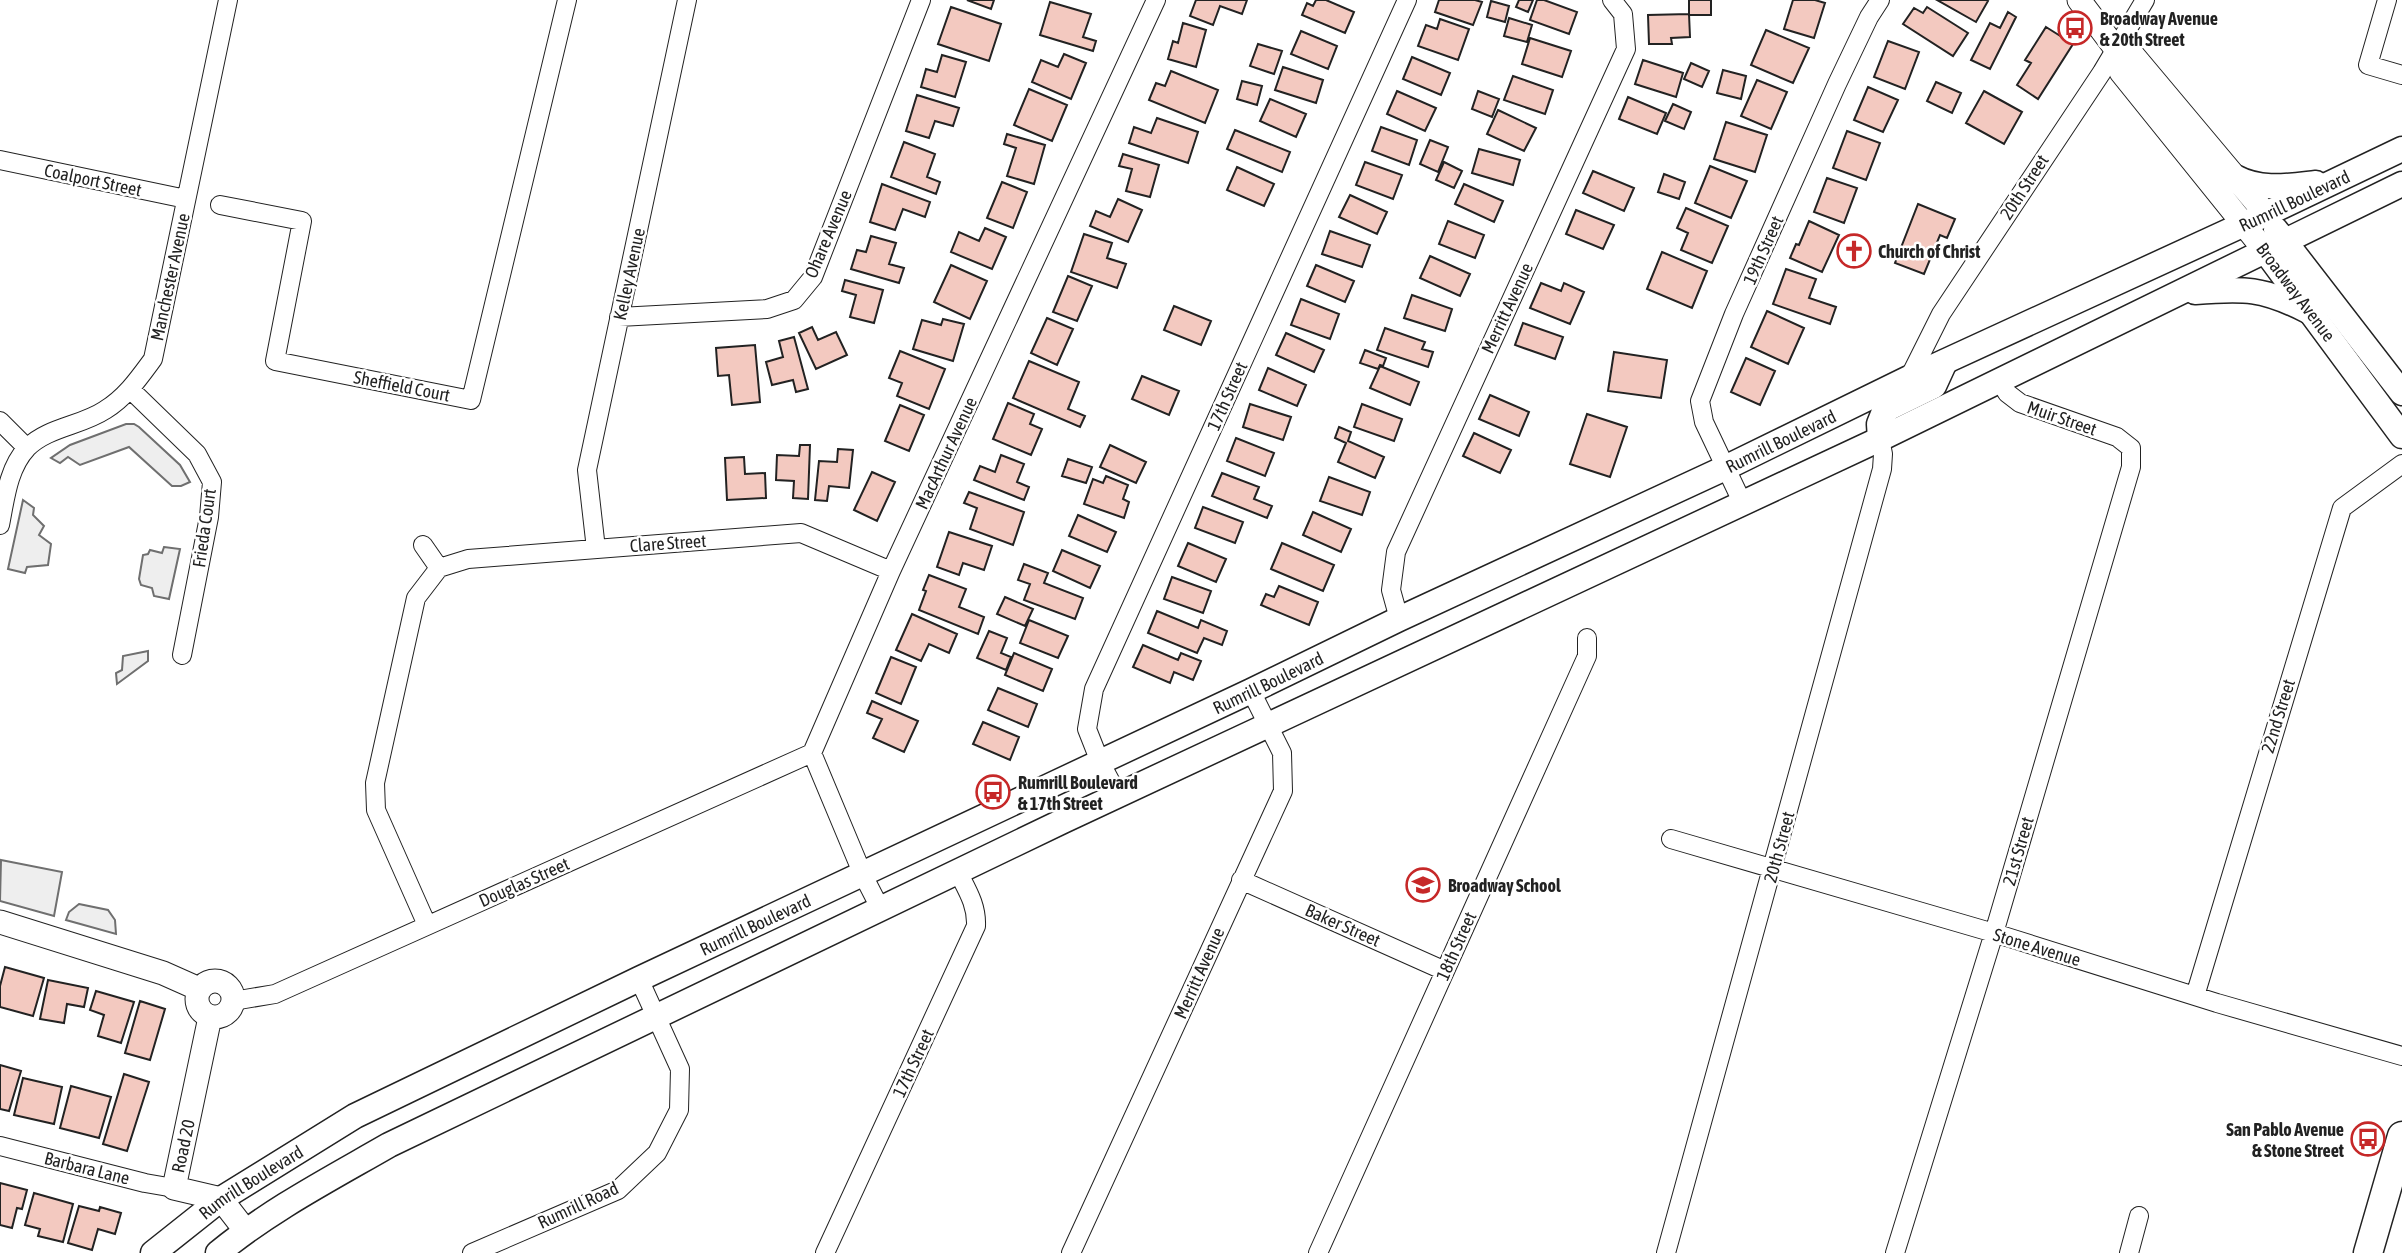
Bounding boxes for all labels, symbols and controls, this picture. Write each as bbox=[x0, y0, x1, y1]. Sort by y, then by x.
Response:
place label: Broadway Avenue & 20th Street bbox=[2100, 8, 2218, 50]
bus stop icon: Broadway Avenue & 20th Street bbox=[2056, 9, 2094, 47]
street label: 20th Street bbox=[1995, 151, 2053, 223]
street label: Coalport Street bbox=[42, 159, 144, 201]
street label: Rumrill Boulevard bbox=[2236, 165, 2353, 236]
street label: Ohare Avenue bbox=[800, 187, 856, 281]
street label: Manchester Avenue bbox=[146, 211, 194, 343]
street label: 19th Street bbox=[1739, 212, 1787, 288]
street label: Kelley Avenue bbox=[609, 226, 649, 322]
church icon: Church of Christ bbox=[1835, 232, 1873, 270]
street label: Broadway Avenue bbox=[2252, 239, 2340, 345]
place label: Church of Christ bbox=[1878, 241, 1981, 262]
street label: Merritt Avenue bbox=[1477, 259, 1537, 357]
street label: 17th Street bbox=[1203, 358, 1251, 434]
street label: Sheffield Court bbox=[352, 366, 452, 406]
street label: MacArthur Avenue bbox=[911, 394, 981, 512]
street label: Muir Street bbox=[2024, 396, 2100, 440]
street label: Rumrill Boulevard bbox=[1722, 405, 1839, 477]
street label: Frieda Court bbox=[188, 487, 220, 569]
street label: Clare Street bbox=[629, 530, 707, 556]
street label: Rumrill Boulevard bbox=[1209, 647, 1326, 718]
street label: 22nd Street bbox=[2257, 677, 2299, 755]
place label: Rumrill Boulevard & 17th Street bbox=[1018, 772, 1138, 814]
bus stop icon: Rumrill Boulevard & 17th Street bbox=[974, 773, 1012, 811]
street label: 20th Street bbox=[1759, 809, 1799, 885]
street label: 21st Street bbox=[1998, 814, 2038, 888]
street label: Douglas Street bbox=[476, 853, 572, 911]
school or university icon: Broadway School bbox=[1404, 866, 1442, 904]
place label: Broadway School bbox=[1448, 875, 1561, 896]
street label: Rumrill Boulevard bbox=[696, 889, 814, 959]
street label: Baker Street bbox=[1302, 899, 1384, 951]
street label: 18th Street bbox=[1432, 908, 1480, 984]
street label: Merritt Avenue bbox=[1170, 924, 1228, 1022]
street label: Stone Avenue bbox=[1991, 924, 2083, 970]
street label: 17th Street bbox=[888, 1026, 938, 1100]
street label: Road 20 bbox=[167, 1118, 199, 1174]
place label: San Pablo Avenue & Stone Street bbox=[2226, 1119, 2345, 1161]
bus stop icon: San Pablo Avenue & Stone Street bbox=[2349, 1120, 2387, 1158]
street label: Rumrill Boulevard bbox=[194, 1141, 307, 1223]
street label: Barbara Lane bbox=[42, 1147, 132, 1189]
street label: Rumrill Road bbox=[534, 1177, 622, 1233]

